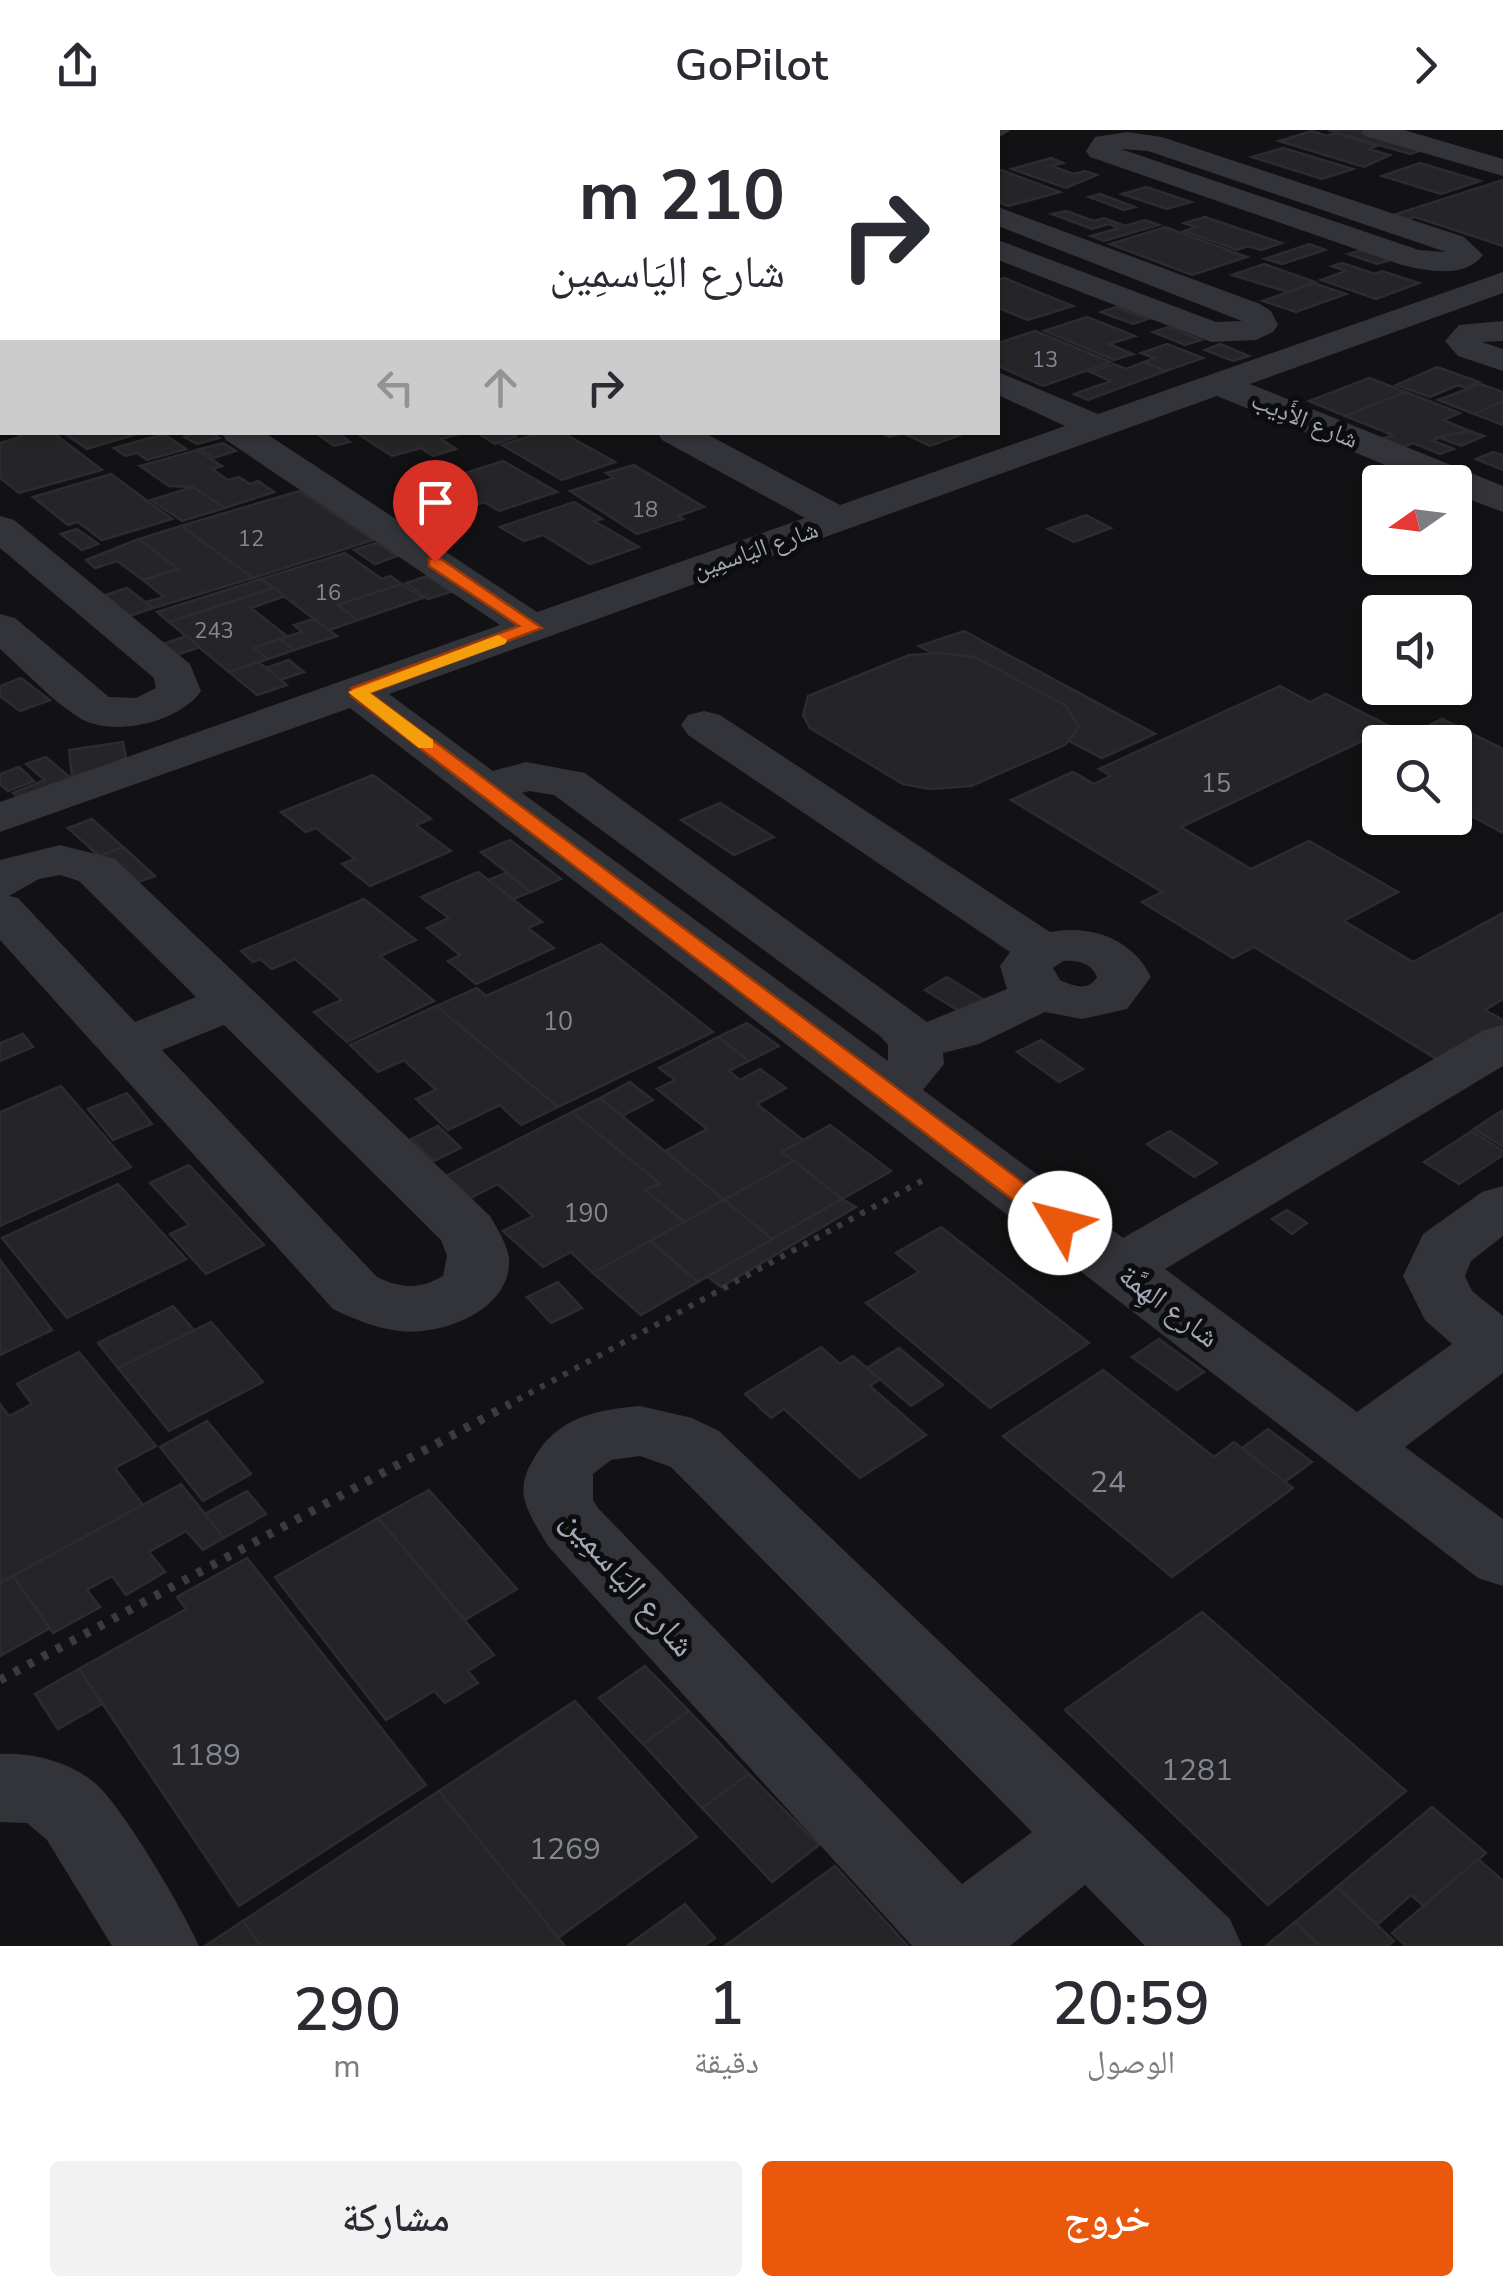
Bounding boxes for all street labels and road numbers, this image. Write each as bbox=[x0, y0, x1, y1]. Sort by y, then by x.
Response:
street label: شارع الأَدِيب bbox=[1246, 383, 1363, 457]
street label: شارع اليَاسمِين bbox=[688, 513, 823, 587]
street label: شارع الهِمَّة bbox=[1110, 1255, 1227, 1358]
street label: شارع اليَاسمِين bbox=[551, 1498, 706, 1667]

